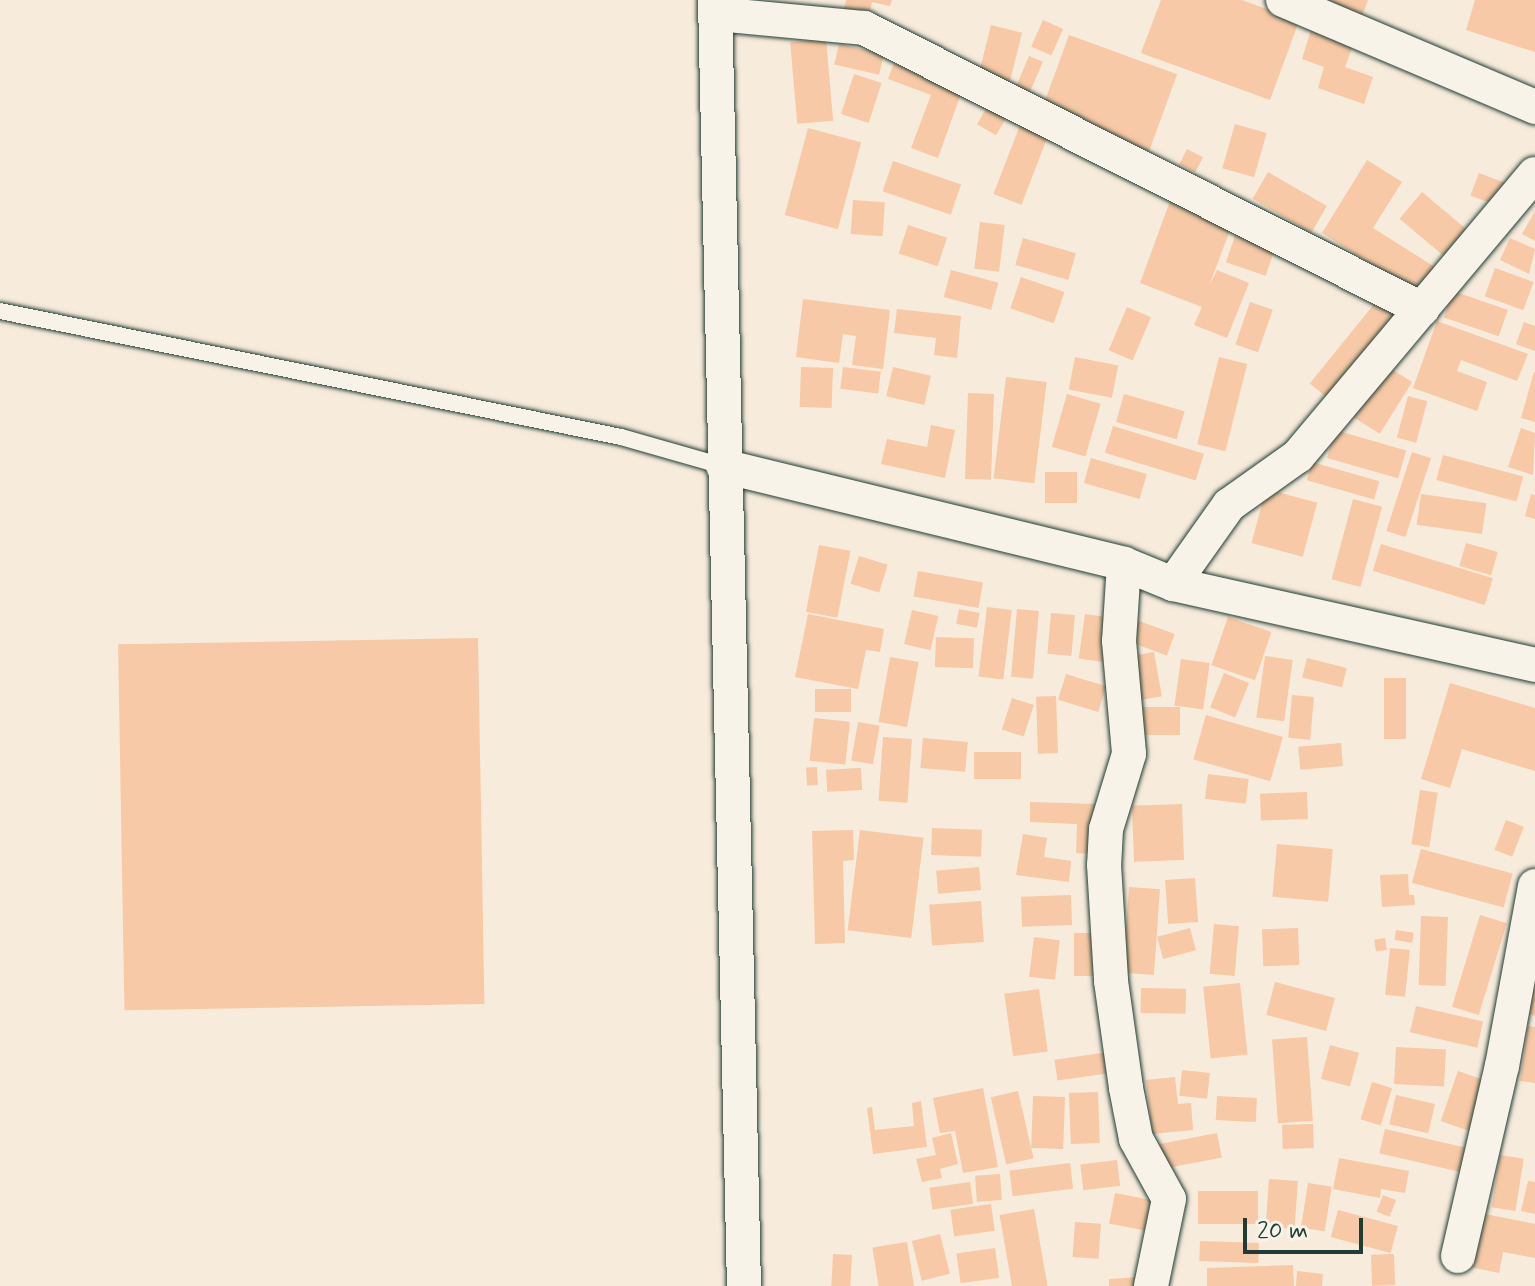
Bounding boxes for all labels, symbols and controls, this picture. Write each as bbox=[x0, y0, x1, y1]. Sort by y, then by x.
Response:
scale bar bbox=[1247, 1202, 1367, 1252]
text: 20 m bbox=[1257, 1216, 1308, 1247]

